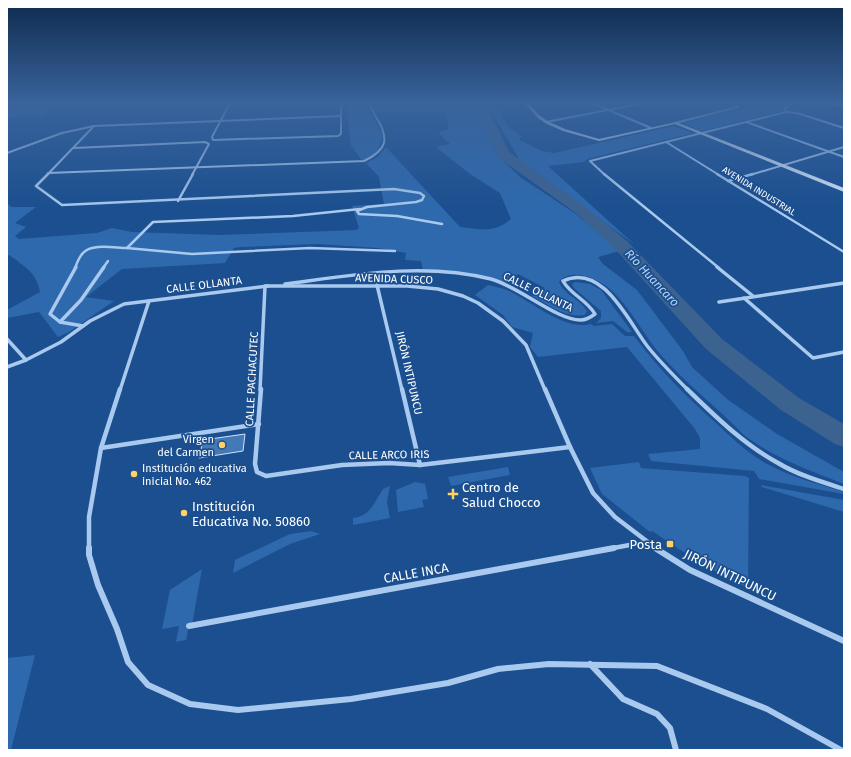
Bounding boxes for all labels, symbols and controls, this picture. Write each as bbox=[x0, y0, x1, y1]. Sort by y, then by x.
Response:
street label: AVENIDA INDUSTRIAL bbox=[721, 164, 798, 218]
water label: Río Huancaro bbox=[622, 247, 682, 309]
street label: CALLE OLLANTA bbox=[501, 269, 576, 315]
street label: AVENIDA CUSCO bbox=[355, 271, 433, 287]
street label: CALLE OLLANTA bbox=[165, 274, 243, 296]
street label: JIRÓN INTIPUNCU bbox=[393, 330, 426, 416]
street label: CALLE PACHACUTEC bbox=[243, 331, 261, 427]
place label: Virgen del Carmen bbox=[157, 433, 214, 459]
marker: Virgen del Carmen bbox=[217, 440, 227, 450]
street label: CALLE ARCO IRIS bbox=[349, 448, 429, 462]
place label: Institución educativa inicial No. 462 bbox=[142, 462, 247, 488]
marker: Institución educativa inicial No. 462 bbox=[129, 469, 139, 479]
place label: Centro de Salud Chocco bbox=[462, 480, 540, 510]
marker: Centro de Salud Chocco bbox=[447, 488, 459, 500]
place label: Institución Educativa No. 50860 bbox=[192, 499, 310, 529]
marker: Institución Educativa No. 50860 bbox=[179, 508, 189, 518]
place label: Posta bbox=[629, 537, 662, 552]
marker: Posta bbox=[665, 539, 675, 549]
street label: JIRÓN INTIPUNCU bbox=[681, 546, 779, 604]
street label: CALLE INCA bbox=[382, 560, 450, 586]

